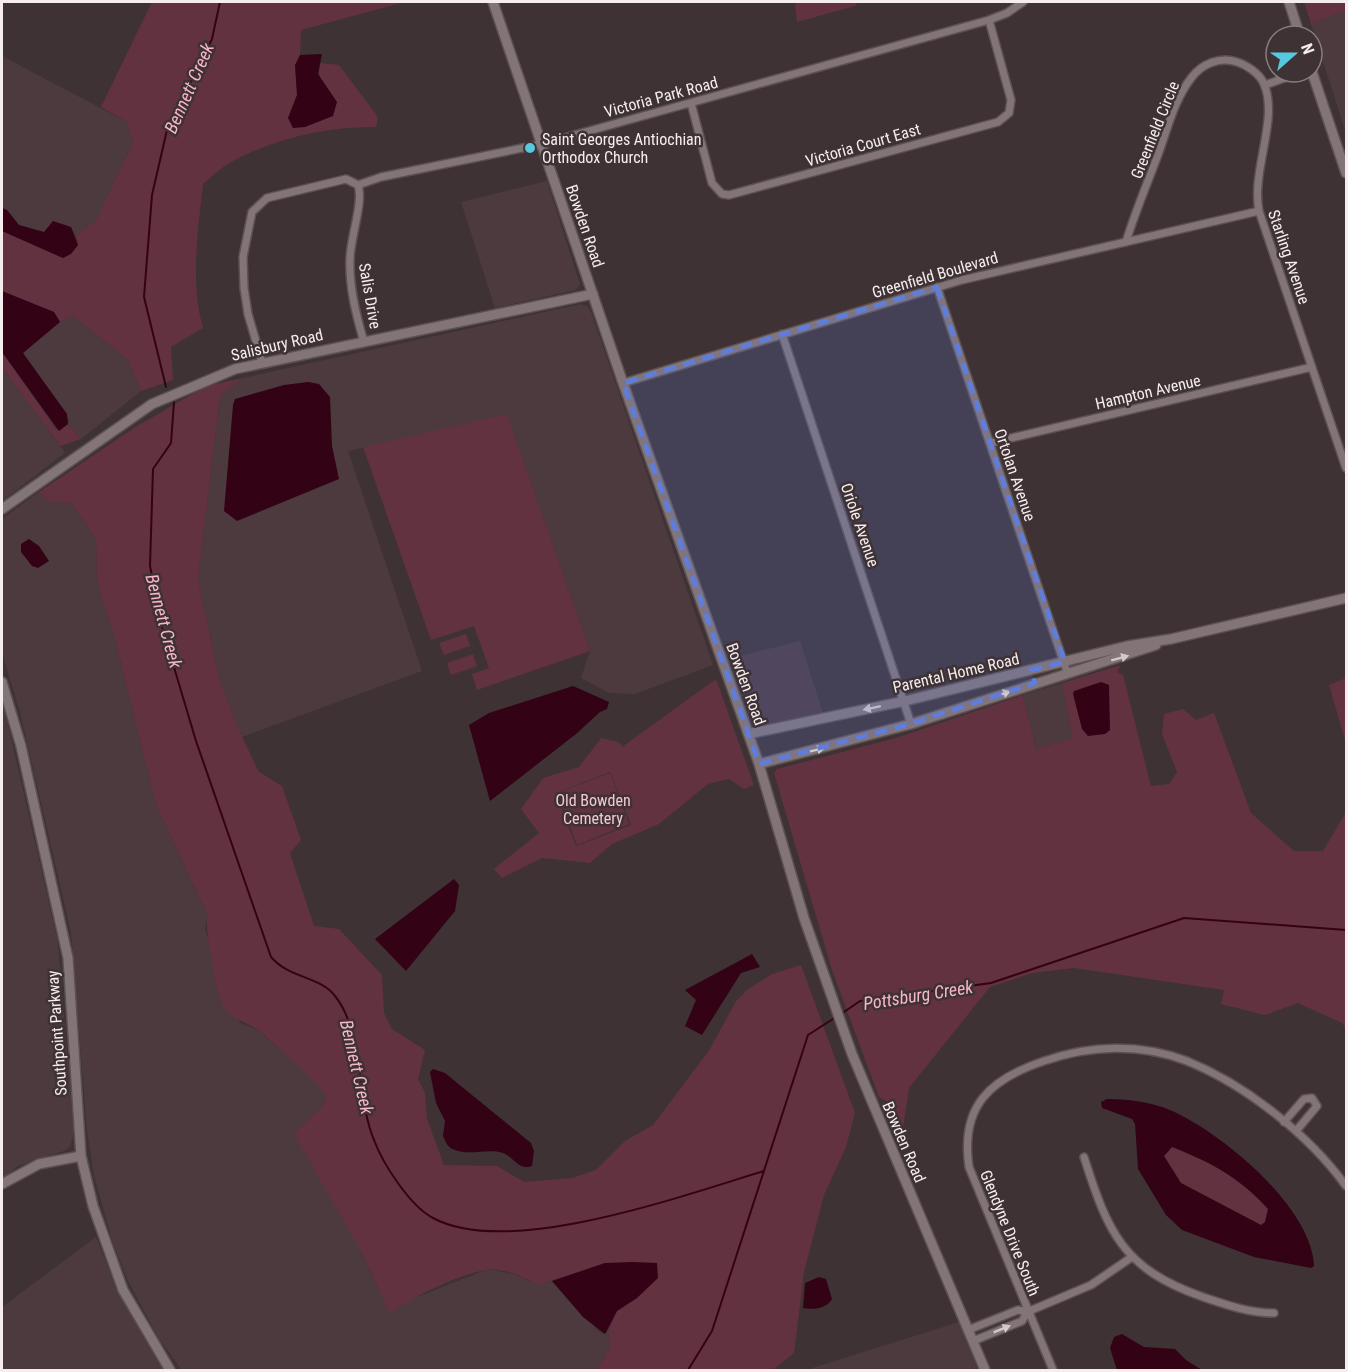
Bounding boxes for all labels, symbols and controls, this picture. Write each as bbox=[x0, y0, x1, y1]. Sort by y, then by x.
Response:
north arrow bbox=[1264, 24, 1324, 84]
water label: Bennett Creek bbox=[160, 39, 219, 136]
text: N bbox=[1297, 41, 1318, 57]
street label: Victoria Park Road bbox=[602, 73, 720, 121]
street label: Greenfield Circle bbox=[1127, 78, 1183, 182]
street label: Victoria Court East bbox=[803, 119, 923, 170]
place label: Saint Georges Antiochian Orthodox Church bbox=[542, 130, 701, 167]
marker: Saint Georges Antiochian Orthodox Church bbox=[523, 141, 537, 155]
street label: Bowden Road bbox=[562, 182, 608, 270]
street label: Starling Avenue bbox=[1264, 207, 1314, 307]
street label: Greenfield Boulevard bbox=[870, 248, 1000, 302]
street label: Salis Drive bbox=[355, 262, 385, 330]
street label: Salisbury Road bbox=[229, 325, 325, 365]
street label: Hampton Avenue bbox=[1093, 371, 1203, 413]
street label: Ortolan Avenue bbox=[990, 426, 1040, 524]
street label: Oriole Avenue bbox=[837, 481, 883, 569]
water label: Bennett Creek bbox=[141, 572, 187, 671]
street label: Bowden Road bbox=[722, 640, 770, 728]
street label: Parental Home Road bbox=[891, 649, 1021, 697]
one-way arrow bbox=[1111, 653, 1129, 663]
one-way arrow bbox=[993, 688, 1011, 698]
one-way arrow bbox=[863, 703, 882, 713]
one-way arrow bbox=[806, 745, 825, 755]
park label: Old Bowden Cemetery bbox=[555, 791, 631, 828]
street label: Southpoint Parkway bbox=[43, 969, 71, 1096]
water label: Pottsburg Creek bbox=[862, 976, 975, 1014]
water label: Bennett Creek bbox=[336, 1018, 378, 1117]
street label: Bowden Road bbox=[878, 1099, 930, 1185]
street label: Glendyne Drive South bbox=[976, 1167, 1044, 1299]
one-way arrow bbox=[994, 1324, 1012, 1334]

